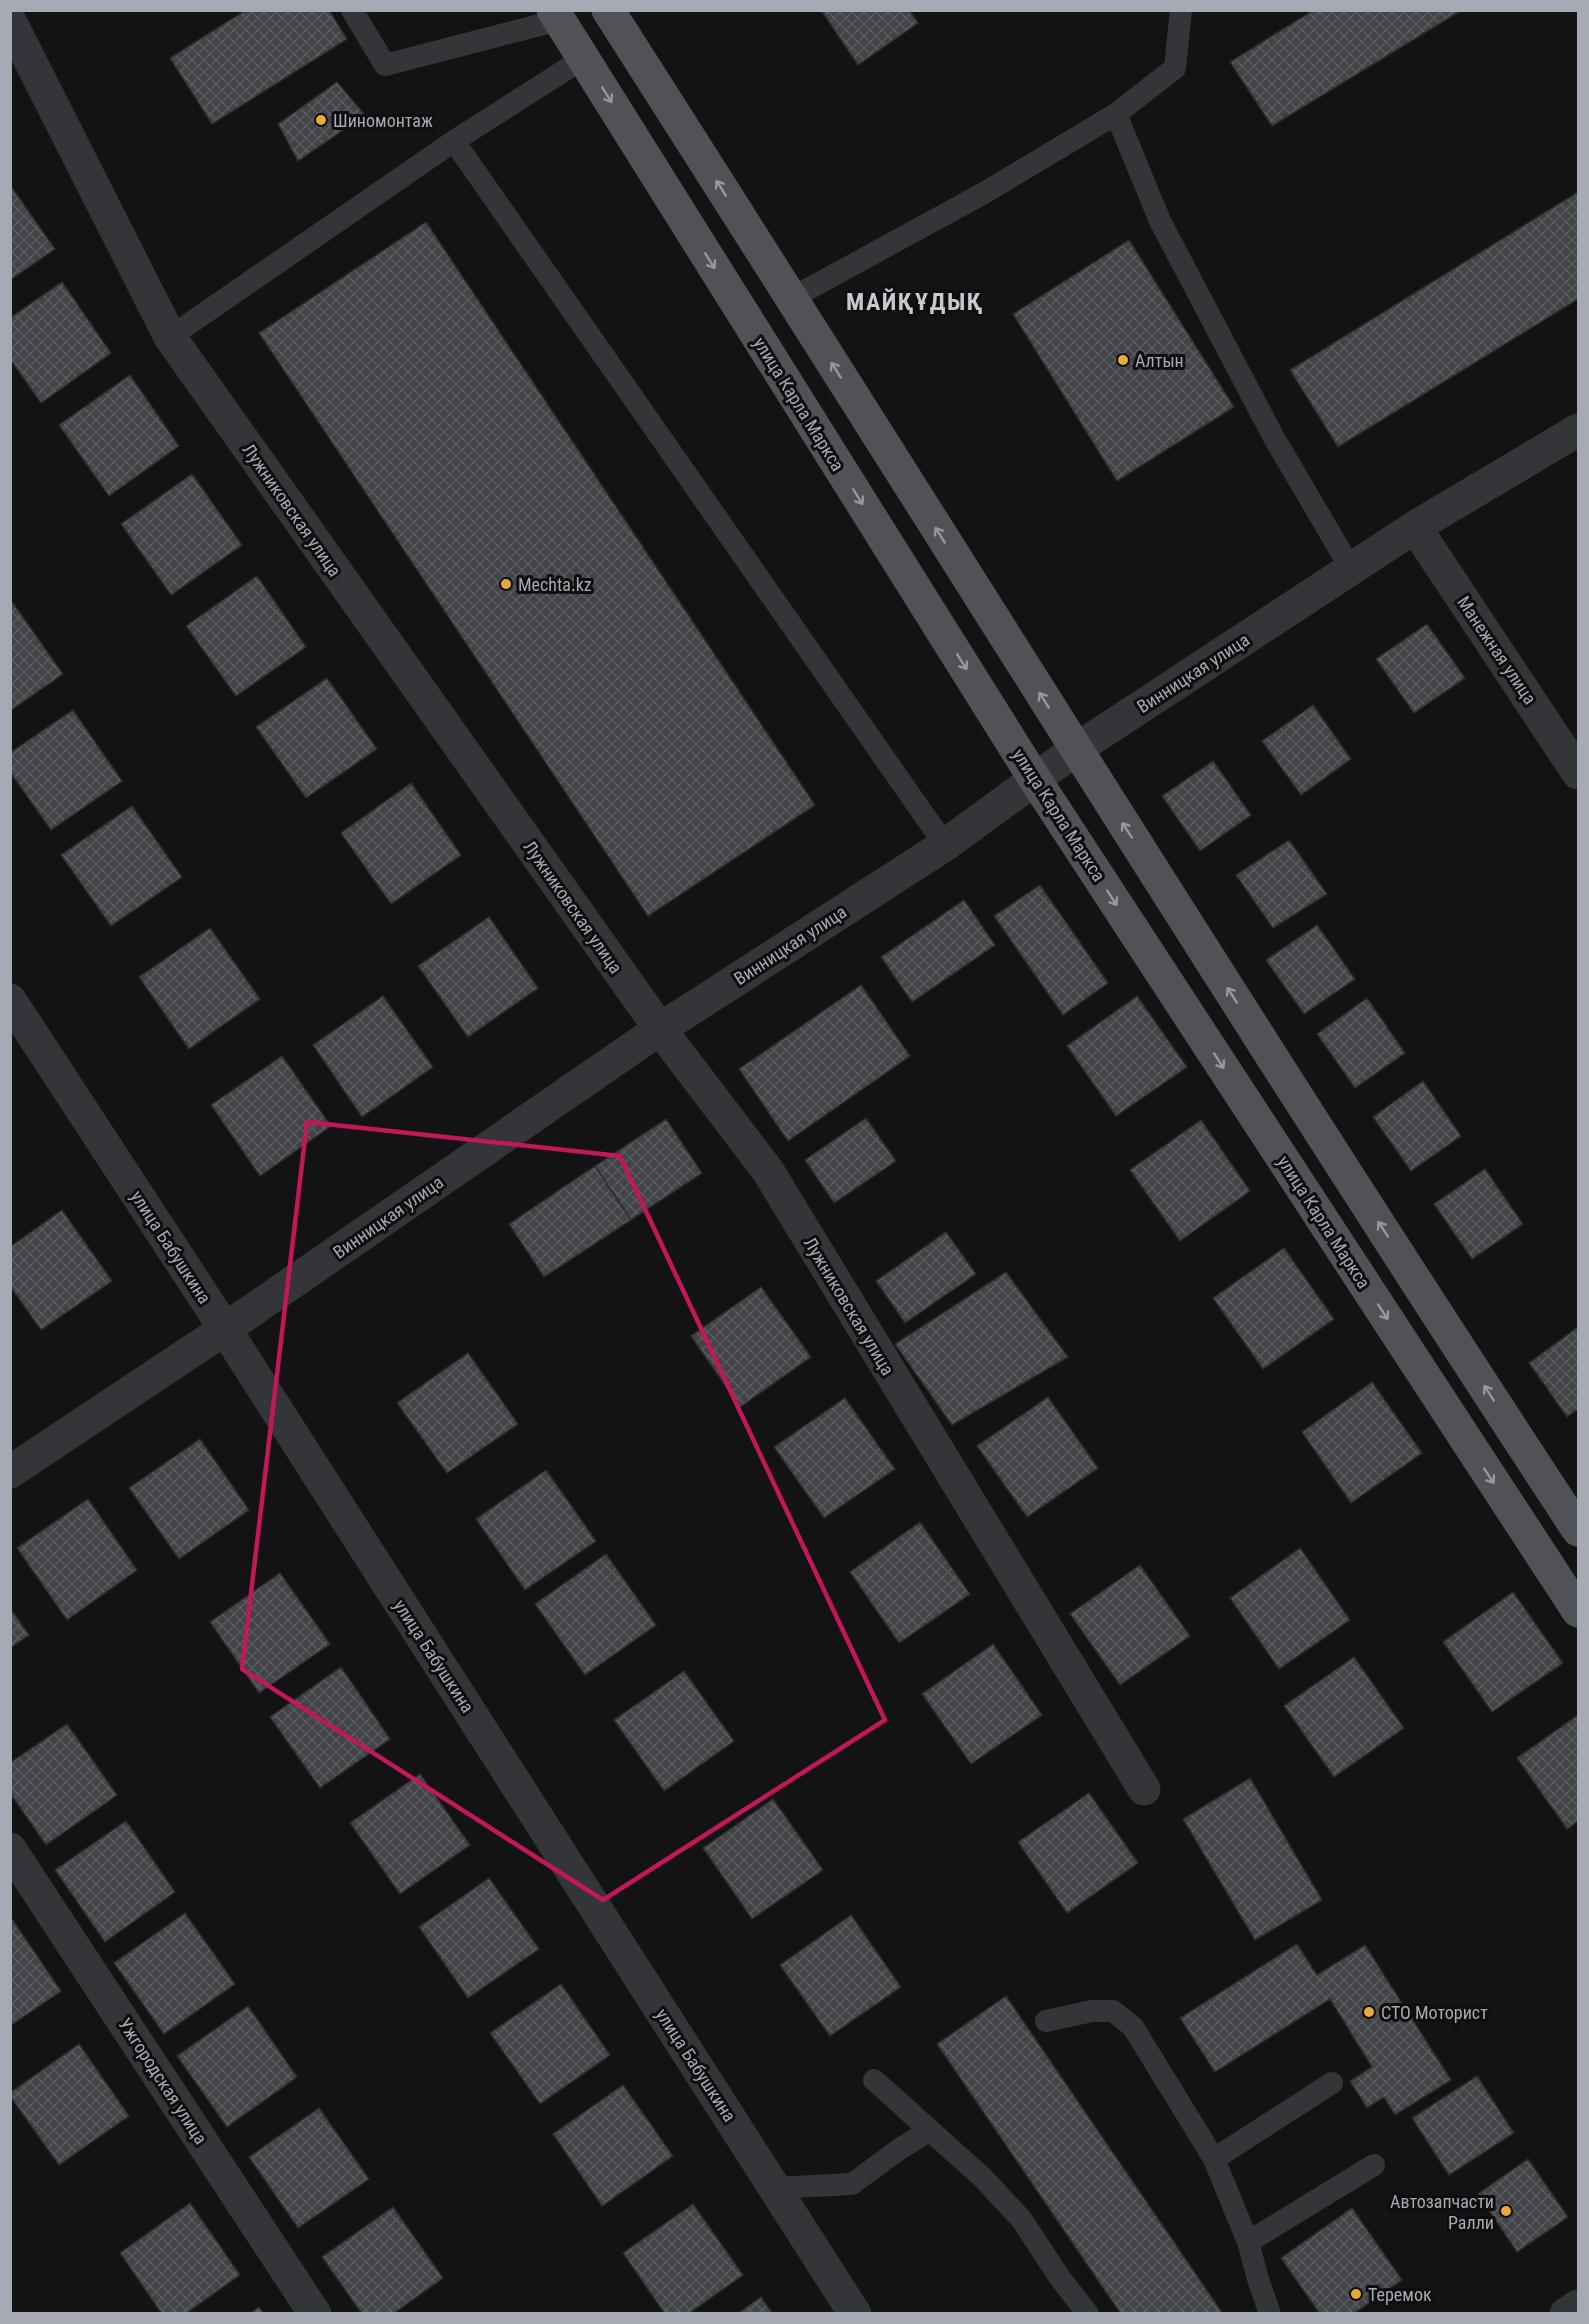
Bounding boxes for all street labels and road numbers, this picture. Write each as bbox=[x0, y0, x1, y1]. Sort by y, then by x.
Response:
street label: улица Карла Маркса bbox=[749, 333, 849, 475]
street label: Лужниковская улица bbox=[238, 440, 346, 580]
street label: Манежная улица bbox=[1453, 592, 1541, 708]
street label: Винницкая улица bbox=[1133, 629, 1253, 717]
street label: улица Карла Маркса bbox=[1008, 745, 1110, 885]
street label: Лужниковская улица bbox=[519, 837, 627, 977]
street label: Винницкая улица bbox=[730, 901, 850, 989]
street label: улица Карла Маркса bbox=[1273, 1152, 1375, 1292]
street label: Винницкая улица bbox=[329, 1171, 447, 1263]
street label: улица Бабушкина bbox=[127, 1186, 215, 1308]
street label: Лужниковская улица bbox=[799, 1233, 899, 1379]
street label: улица Бабушкина bbox=[390, 1595, 478, 1717]
street label: улица Бабушкина bbox=[652, 2004, 740, 2126]
street label: Ужгородская улица bbox=[114, 2014, 212, 2148]

